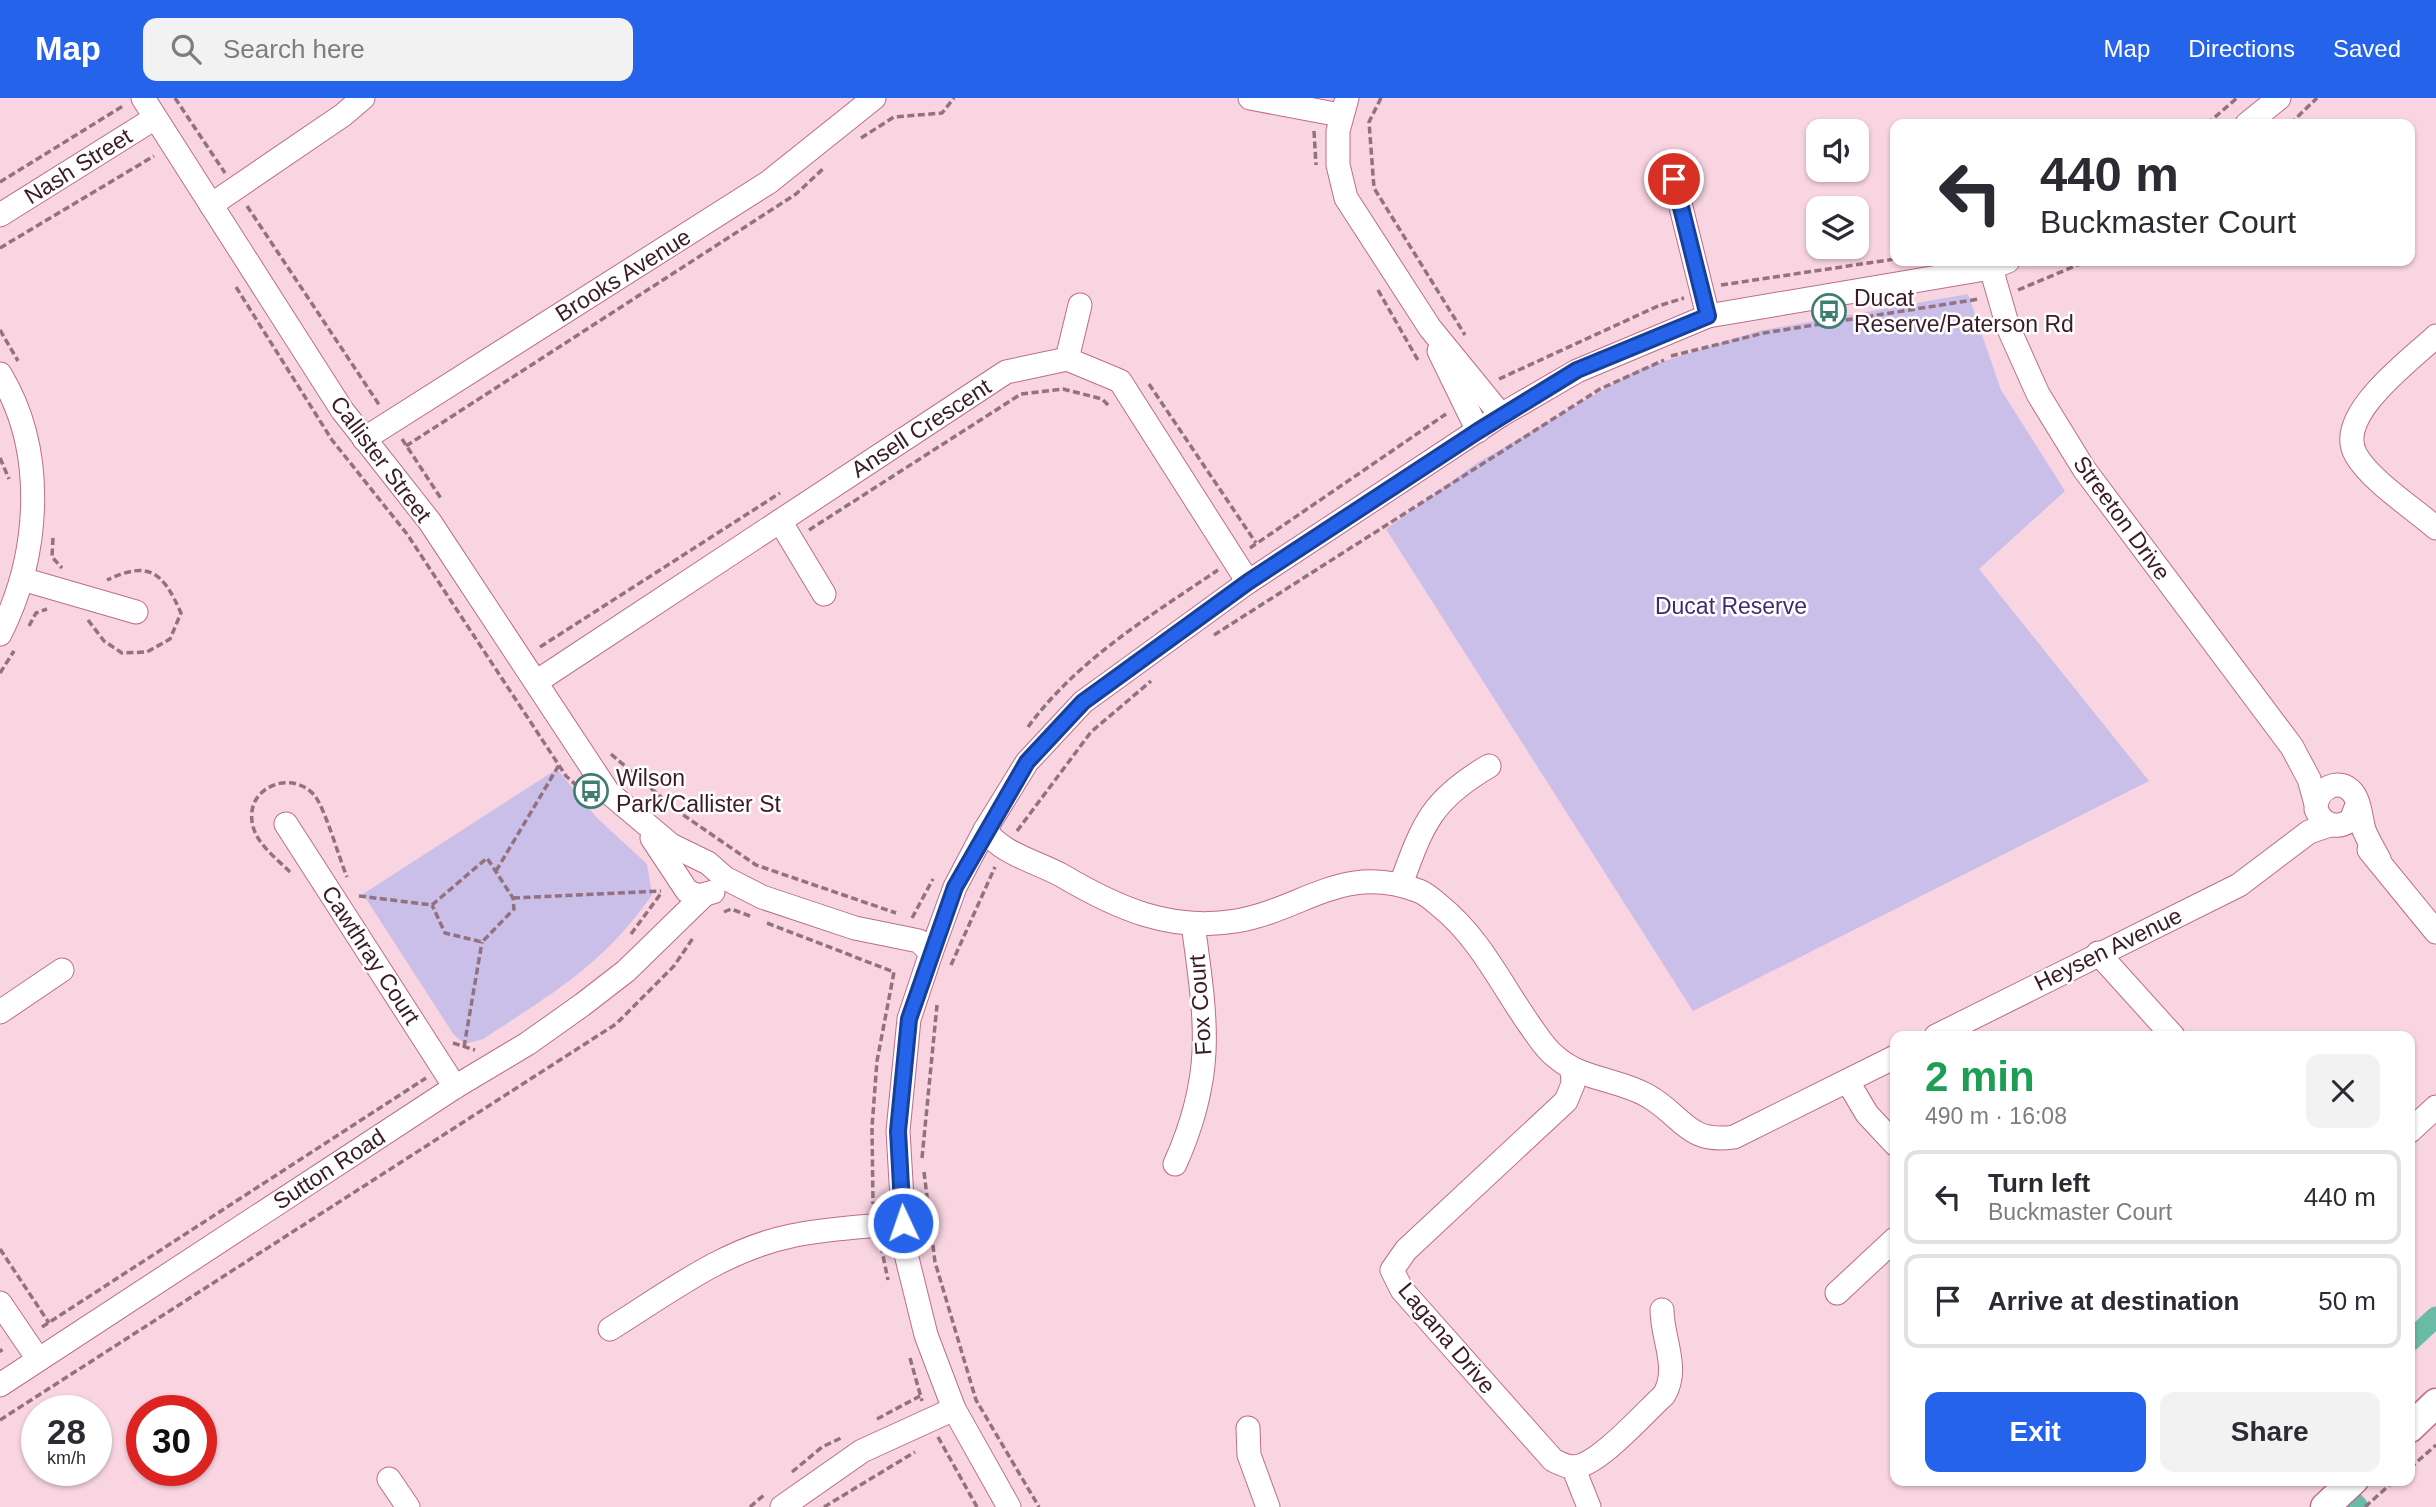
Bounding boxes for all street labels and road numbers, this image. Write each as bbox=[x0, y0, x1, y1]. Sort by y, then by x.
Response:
street label: Nash Street bbox=[20, 122, 137, 209]
street label: Brooks Avenue bbox=[551, 223, 695, 327]
street label: Ansell Crescent bbox=[846, 373, 996, 483]
street label: Callister Street bbox=[325, 391, 437, 528]
street label: Streeton Drive bbox=[2068, 451, 2176, 585]
street label: Cawthray Court bbox=[317, 881, 426, 1030]
street label: Heysen Avenue bbox=[2030, 902, 2186, 996]
street label: Fox Court bbox=[1183, 953, 1216, 1056]
street label: Sutton Road bbox=[268, 1123, 390, 1215]
street label: Lagana Drive bbox=[1393, 1277, 1501, 1399]

